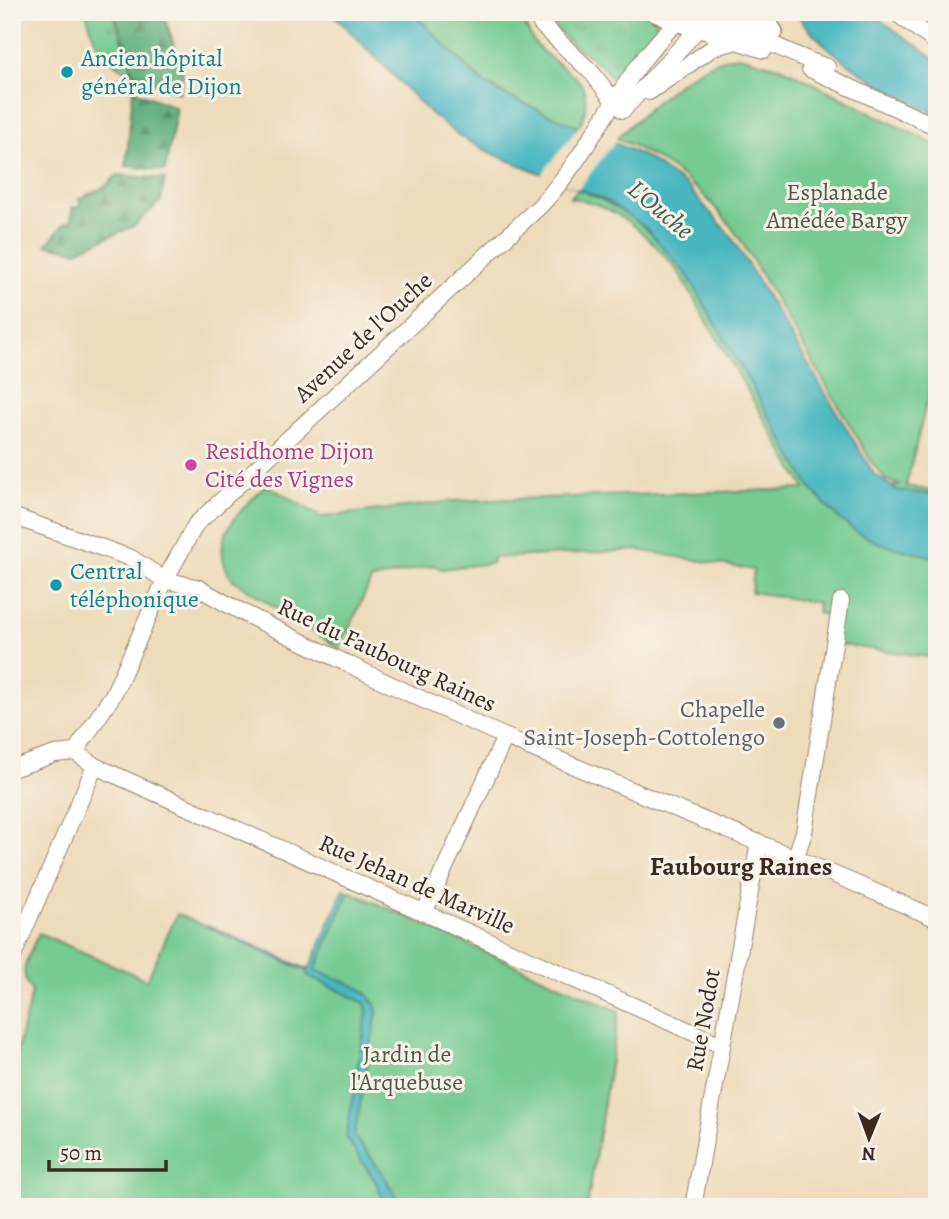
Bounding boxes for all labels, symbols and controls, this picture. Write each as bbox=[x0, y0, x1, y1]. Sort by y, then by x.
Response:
place label: Ancien hôpital général de Dijon bbox=[80, 42, 242, 102]
marker: Ancien hôpital général de Dijon bbox=[59, 64, 75, 80]
water label: L'Ouche bbox=[620, 172, 701, 247]
park label: Esplanade Amédée Bargy bbox=[766, 176, 908, 236]
street label: Avenue de l'Ouche bbox=[286, 265, 439, 410]
place label: Residhome Dijon Cité des Vignes bbox=[205, 435, 374, 495]
marker: Residhome Dijon Cité des Vignes bbox=[183, 457, 199, 473]
place label: Central téléphonique bbox=[70, 555, 199, 615]
marker: Central téléphonique bbox=[48, 577, 64, 593]
street label: Rue du Faubourg Raines bbox=[273, 590, 501, 720]
place label: Chapelle Saint-Joseph-Cottolengo bbox=[523, 693, 765, 753]
marker: Chapelle Saint-Joseph-Cottolengo bbox=[771, 715, 787, 731]
street label: Rue Jehan de Marville bbox=[314, 826, 520, 942]
district label: Faubourg Raines bbox=[650, 849, 832, 884]
street label: Rue Nodot bbox=[678, 966, 728, 1074]
park label: Jardin de l'Arquebuse bbox=[351, 1038, 463, 1098]
north arrow bbox=[834, 1104, 904, 1174]
scale bar bbox=[49, 1128, 166, 1172]
text: 50 m bbox=[60, 1139, 102, 1167]
text: N bbox=[861, 1141, 876, 1167]

